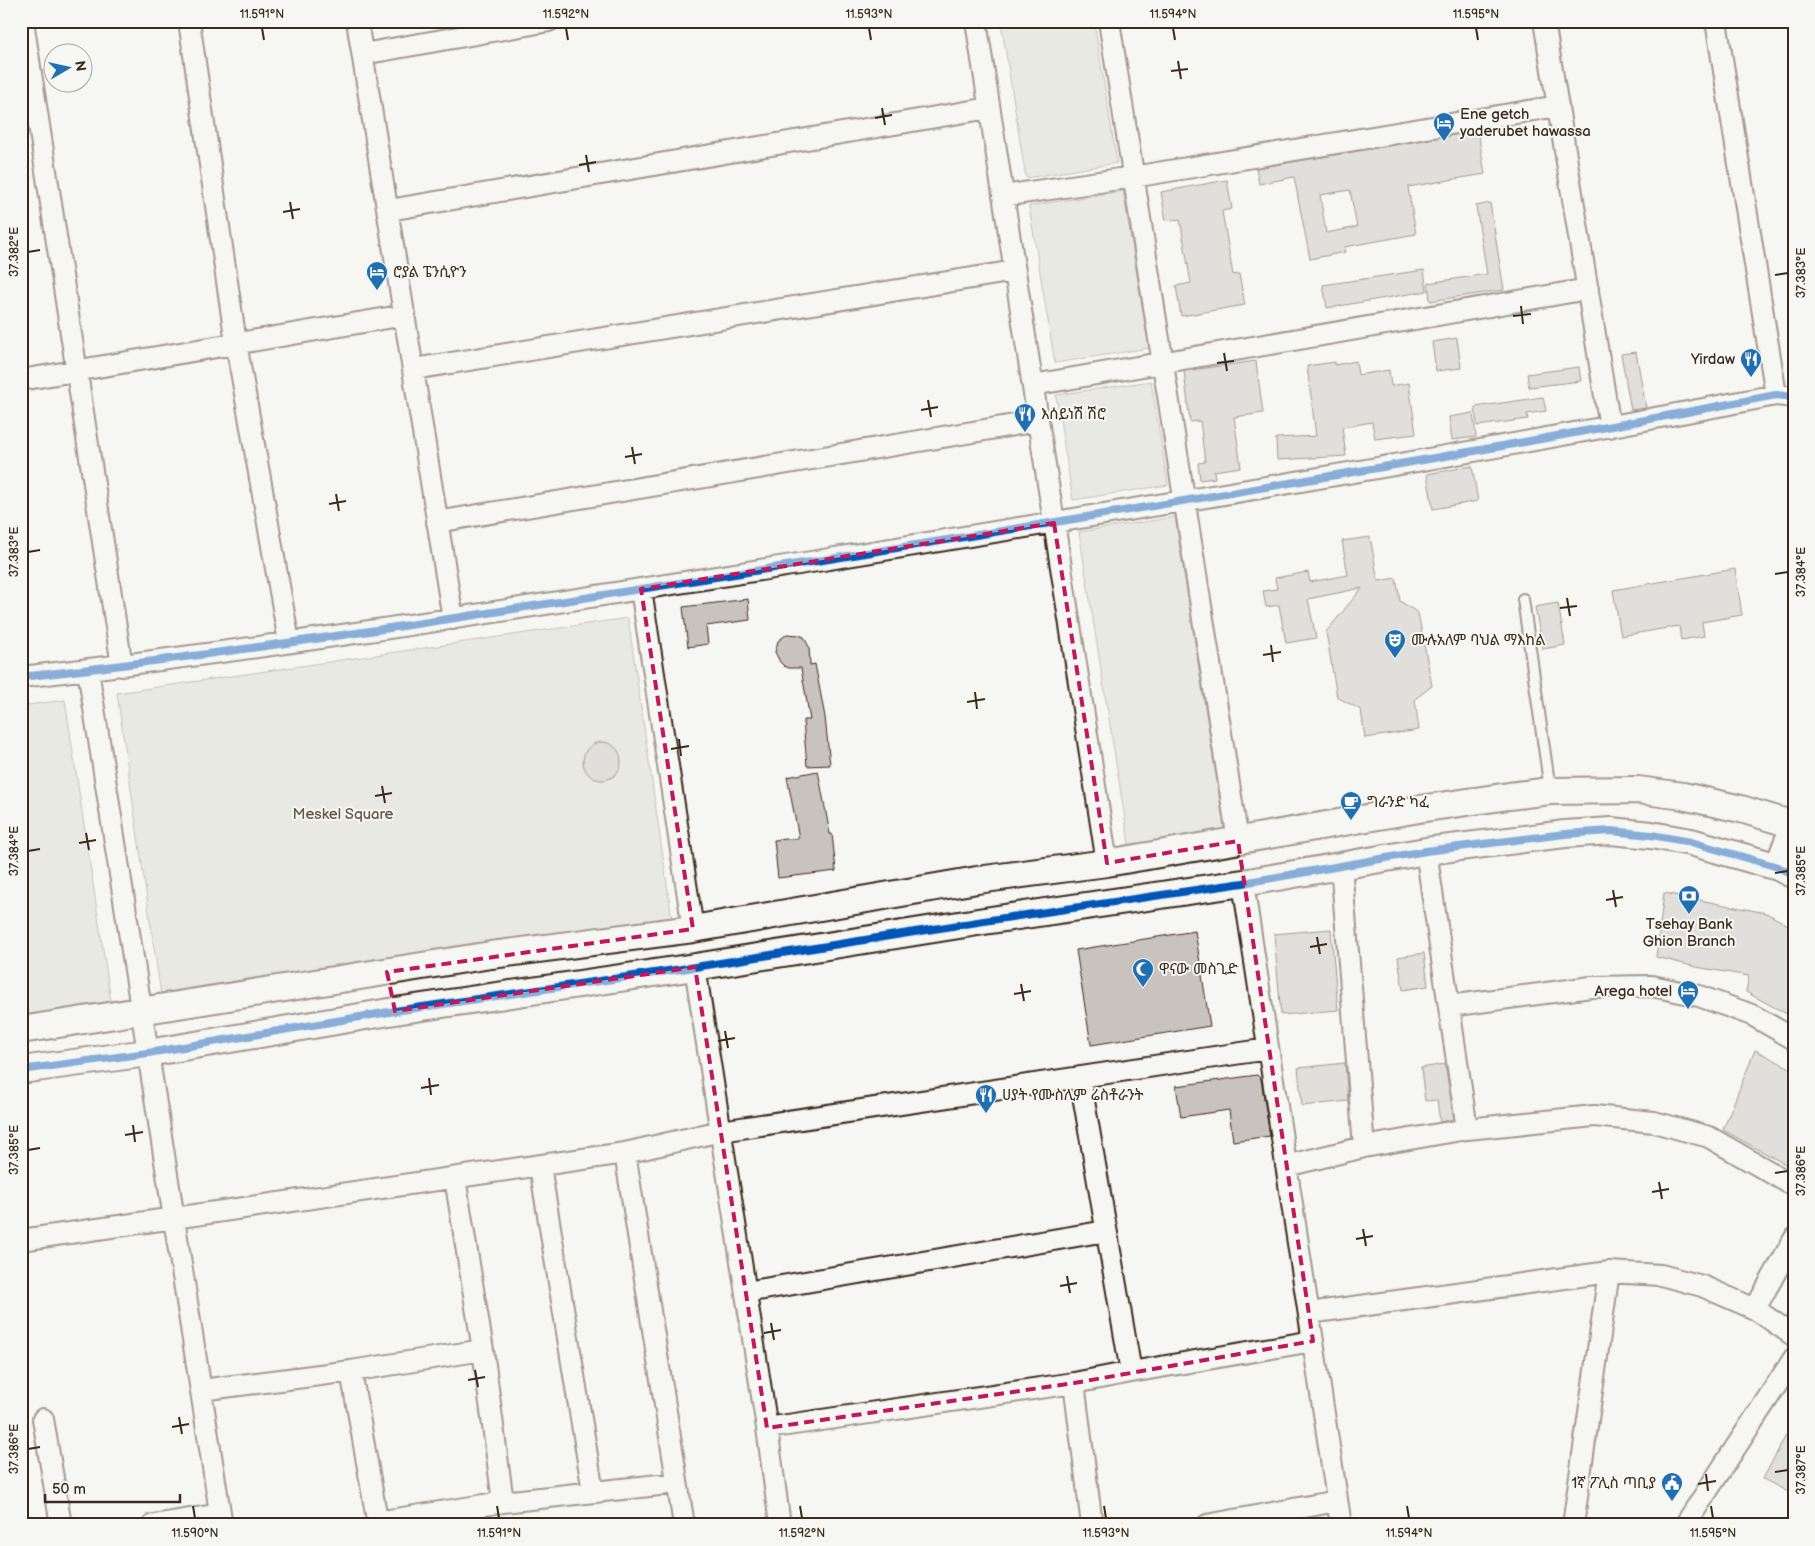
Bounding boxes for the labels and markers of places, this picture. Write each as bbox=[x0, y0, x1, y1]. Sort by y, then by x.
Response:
place label: Ene getch yaderubet hawassa bbox=[1459, 105, 1591, 141]
hotel icon: Ene getch yaderubet hawassa bbox=[1432, 111, 1456, 142]
hotel icon: ሮያል ፔንሲዮን bbox=[365, 260, 389, 291]
place label: ሮያል ፔንሲዮን bbox=[393, 263, 467, 282]
restaurant icon: Yirdaw bbox=[1739, 347, 1763, 378]
place label: Yirdaw bbox=[1690, 350, 1735, 369]
restaurant icon: እሰይነሽ ሽሮ bbox=[1013, 402, 1037, 433]
place label: እሰይነሽ ሽሮ bbox=[1041, 405, 1106, 424]
theatre icon: ሙሉአለም ባህል ማእከል bbox=[1383, 628, 1407, 659]
place label: ሙሉአለም ባህል ማእከል bbox=[1411, 631, 1545, 650]
cafe icon: ግራንድ ካፈ bbox=[1339, 790, 1363, 821]
place label: ግራንድ ካፈ bbox=[1367, 793, 1429, 812]
bank icon: Tsehay Bank Ghion Branch bbox=[1677, 884, 1701, 915]
place label: Tsehay Bank Ghion Branch bbox=[1643, 915, 1735, 951]
mosque icon: ዋናው መስጊድ bbox=[1131, 957, 1155, 988]
place label: ዋናው መስጊድ bbox=[1159, 960, 1238, 979]
hotel icon: Arega hotel bbox=[1676, 979, 1700, 1010]
place label: Arega hotel bbox=[1595, 982, 1672, 1001]
restaurant icon: ሀያት የሙስሊም ሬስቶራንት bbox=[974, 1083, 998, 1114]
place label: ሀያት የሙስሊም ሬስቶራንት bbox=[1002, 1086, 1143, 1105]
public building icon: 1ኛ ፖሊስ ጣቢያ bbox=[1660, 1471, 1684, 1502]
place label: 1ኛ ፖሊስ ጣቢያ bbox=[1571, 1474, 1656, 1493]

